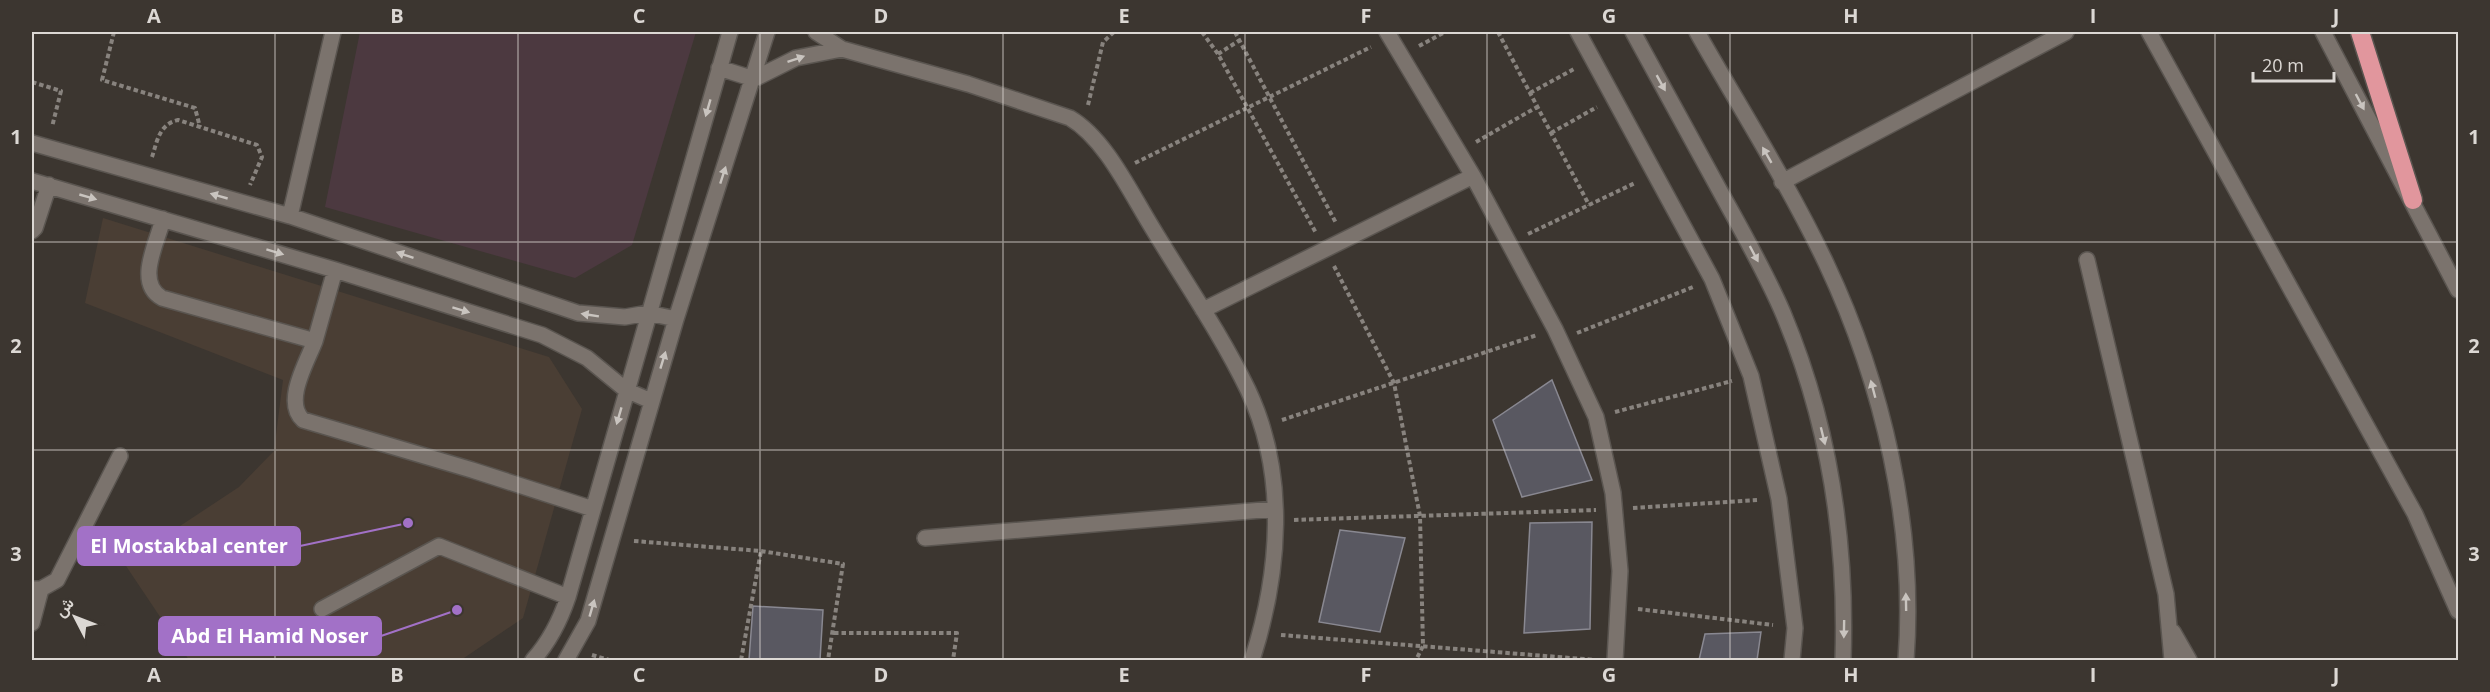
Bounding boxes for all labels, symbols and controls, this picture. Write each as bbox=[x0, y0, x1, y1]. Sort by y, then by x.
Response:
text: A bbox=[147, 2, 161, 29]
text: B bbox=[390, 2, 404, 29]
text: C bbox=[633, 2, 646, 29]
text: D bbox=[874, 2, 888, 29]
text: E bbox=[1118, 2, 1130, 29]
text: F bbox=[1361, 2, 1371, 29]
text: G bbox=[1602, 2, 1616, 29]
text: H bbox=[1843, 2, 1859, 29]
text: I bbox=[2090, 2, 2096, 29]
text: J bbox=[2331, 2, 2339, 29]
scale bar bbox=[2253, 45, 2334, 83]
text: 20 m bbox=[2262, 53, 2304, 77]
one-way arrow bbox=[787, 54, 805, 64]
one-way arrow bbox=[1656, 75, 1666, 92]
one-way arrow bbox=[2355, 93, 2365, 110]
one-way arrow bbox=[703, 99, 712, 117]
text: 1 bbox=[10, 123, 22, 150]
text: 1 bbox=[2468, 123, 2480, 150]
one-way arrow bbox=[1762, 146, 1772, 163]
one-way arrow bbox=[718, 166, 728, 184]
one-way arrow bbox=[210, 191, 228, 200]
one-way arrow bbox=[79, 193, 97, 202]
one-way arrow bbox=[1749, 246, 1759, 263]
one-way arrow bbox=[266, 248, 284, 257]
one-way arrow bbox=[396, 249, 414, 259]
one-way arrow bbox=[452, 306, 470, 315]
one-way arrow bbox=[580, 310, 599, 319]
text: 2 bbox=[10, 332, 22, 359]
text: 2 bbox=[2468, 332, 2480, 359]
one-way arrow bbox=[659, 351, 668, 369]
one-way arrow bbox=[1868, 380, 1878, 398]
one-way arrow bbox=[614, 407, 623, 425]
one-way arrow bbox=[1818, 427, 1828, 445]
callout: El Mostakbal center bbox=[78, 527, 300, 565]
text: El Mostakbal center bbox=[90, 532, 288, 559]
text: 3 bbox=[10, 540, 22, 567]
text: 3 bbox=[2468, 540, 2480, 567]
north arrow bbox=[45, 587, 105, 647]
text: ش bbox=[49, 592, 78, 621]
one-way arrow bbox=[1902, 593, 1911, 612]
one-way arrow bbox=[587, 599, 597, 617]
callout: Abd El Hamid Noser bbox=[159, 617, 381, 655]
one-way arrow bbox=[1839, 620, 1849, 639]
text: Abd El Hamid Noser bbox=[171, 622, 369, 649]
text: A bbox=[147, 661, 161, 688]
text: B bbox=[390, 661, 404, 688]
text: C bbox=[633, 661, 646, 688]
text: D bbox=[874, 661, 888, 688]
text: E bbox=[1118, 661, 1130, 688]
text: F bbox=[1361, 661, 1371, 688]
text: G bbox=[1602, 661, 1616, 688]
text: H bbox=[1843, 661, 1859, 688]
text: I bbox=[2090, 661, 2096, 688]
text: J bbox=[2331, 661, 2339, 688]

